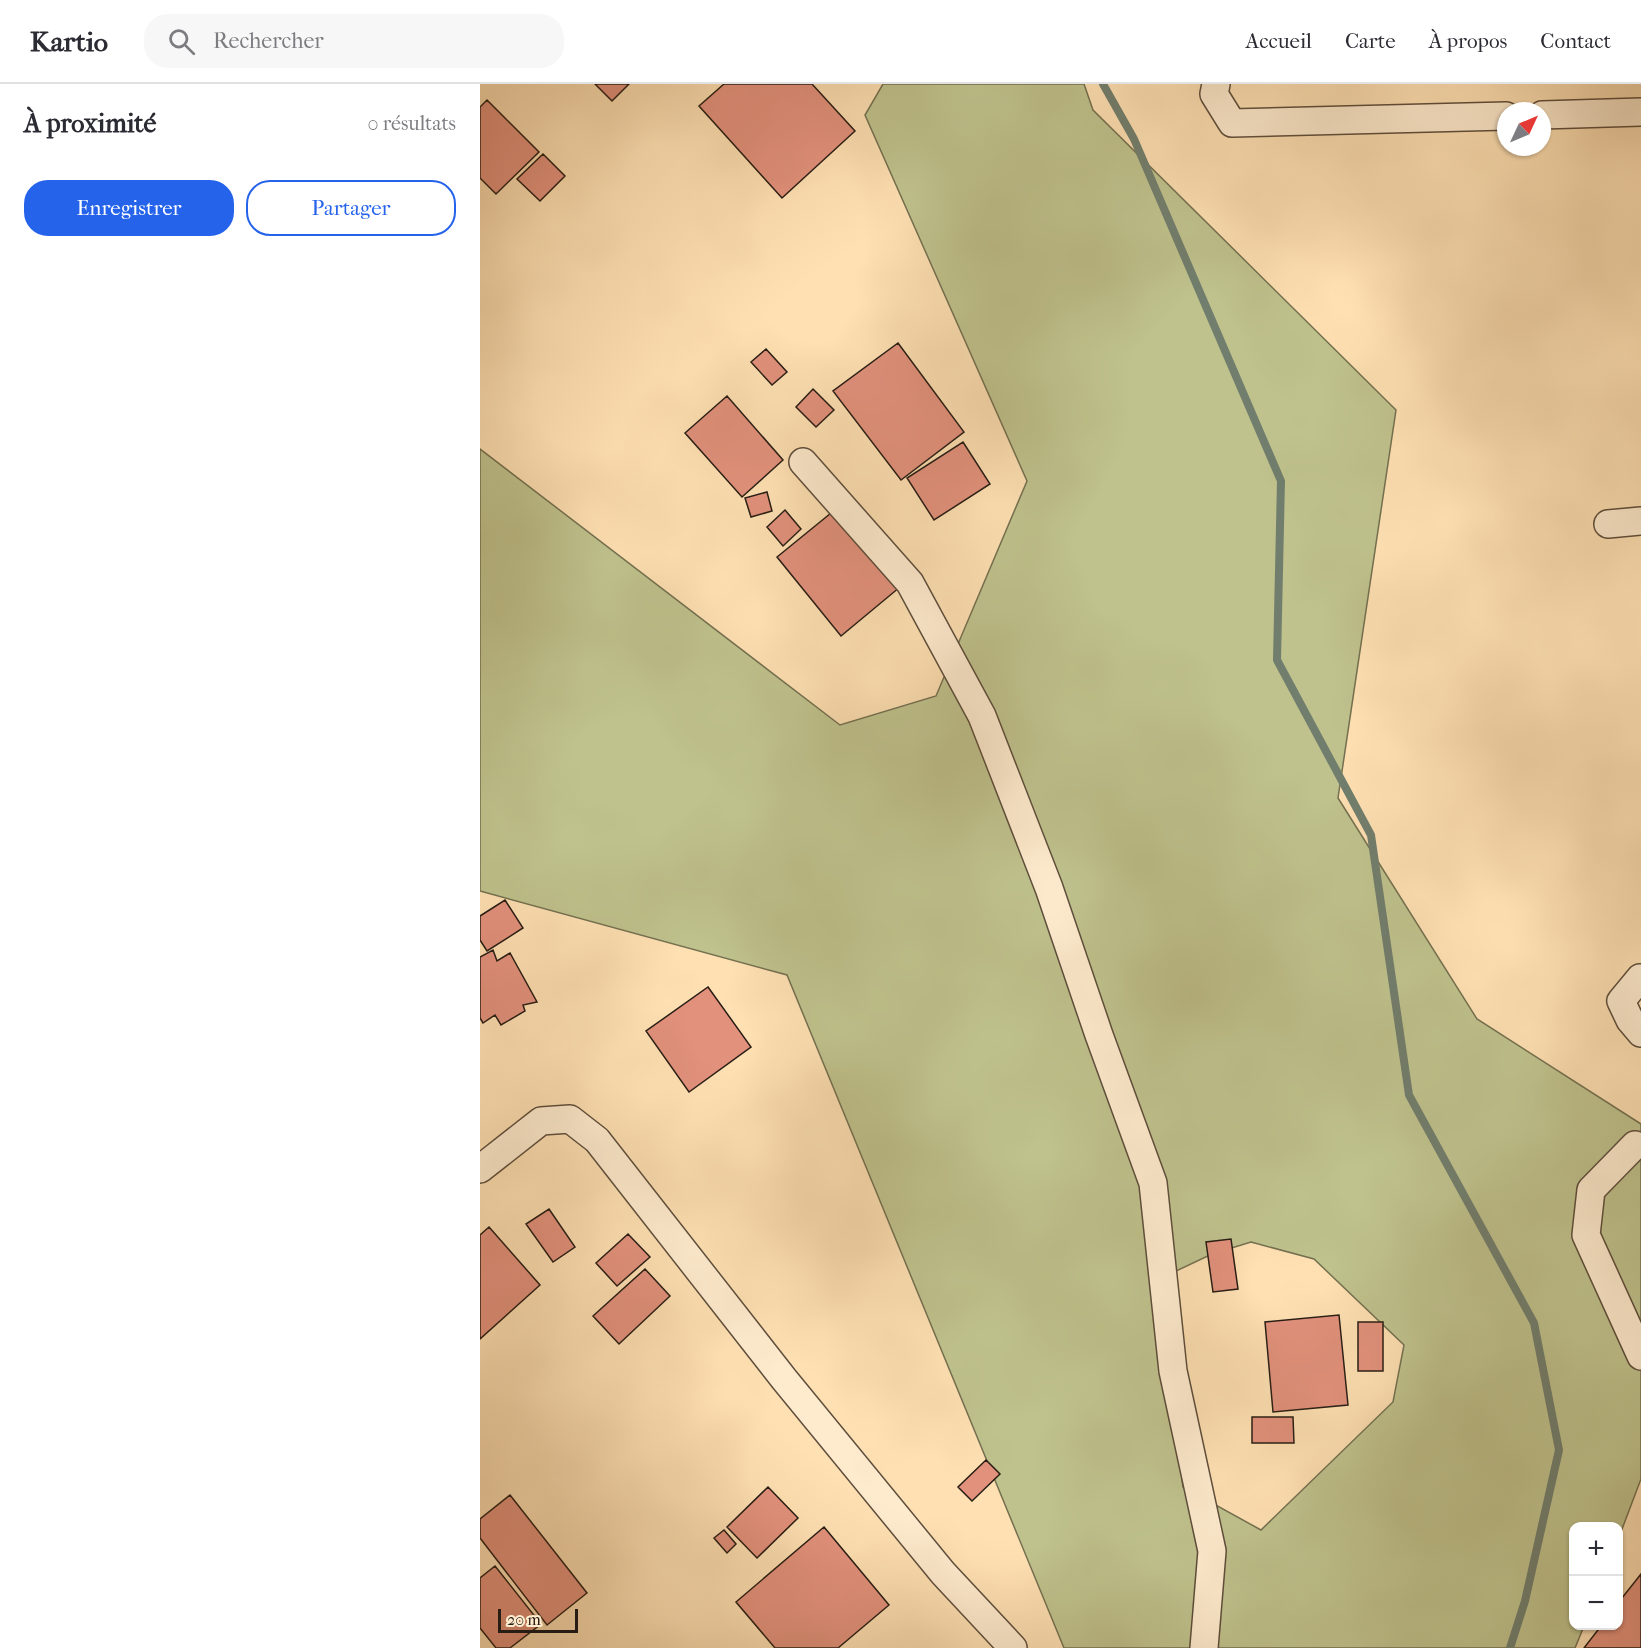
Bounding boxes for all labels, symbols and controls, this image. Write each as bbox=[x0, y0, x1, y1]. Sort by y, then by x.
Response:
search box bbox=[144, 14, 564, 68]
text: Kartio bbox=[30, 25, 108, 58]
icon: search bbox=[165, 25, 198, 58]
text: Rechercher bbox=[213, 28, 324, 54]
text: Accueil bbox=[1246, 29, 1312, 53]
text: Carte bbox=[1345, 29, 1396, 53]
text: À propos bbox=[1429, 29, 1507, 53]
text: Contact bbox=[1540, 29, 1611, 53]
north arrow bbox=[1497, 102, 1551, 156]
text: À proximité bbox=[24, 108, 156, 139]
text: 0 résultats bbox=[367, 112, 456, 135]
button: Enregistrer bbox=[24, 180, 234, 236]
button: Partager bbox=[246, 180, 456, 236]
map controls bbox=[1569, 1522, 1623, 1630]
button: + bbox=[1569, 1522, 1623, 1576]
button: − bbox=[1569, 1576, 1623, 1630]
scale bar bbox=[498, 1606, 578, 1634]
text: 20 m bbox=[507, 1610, 541, 1629]

